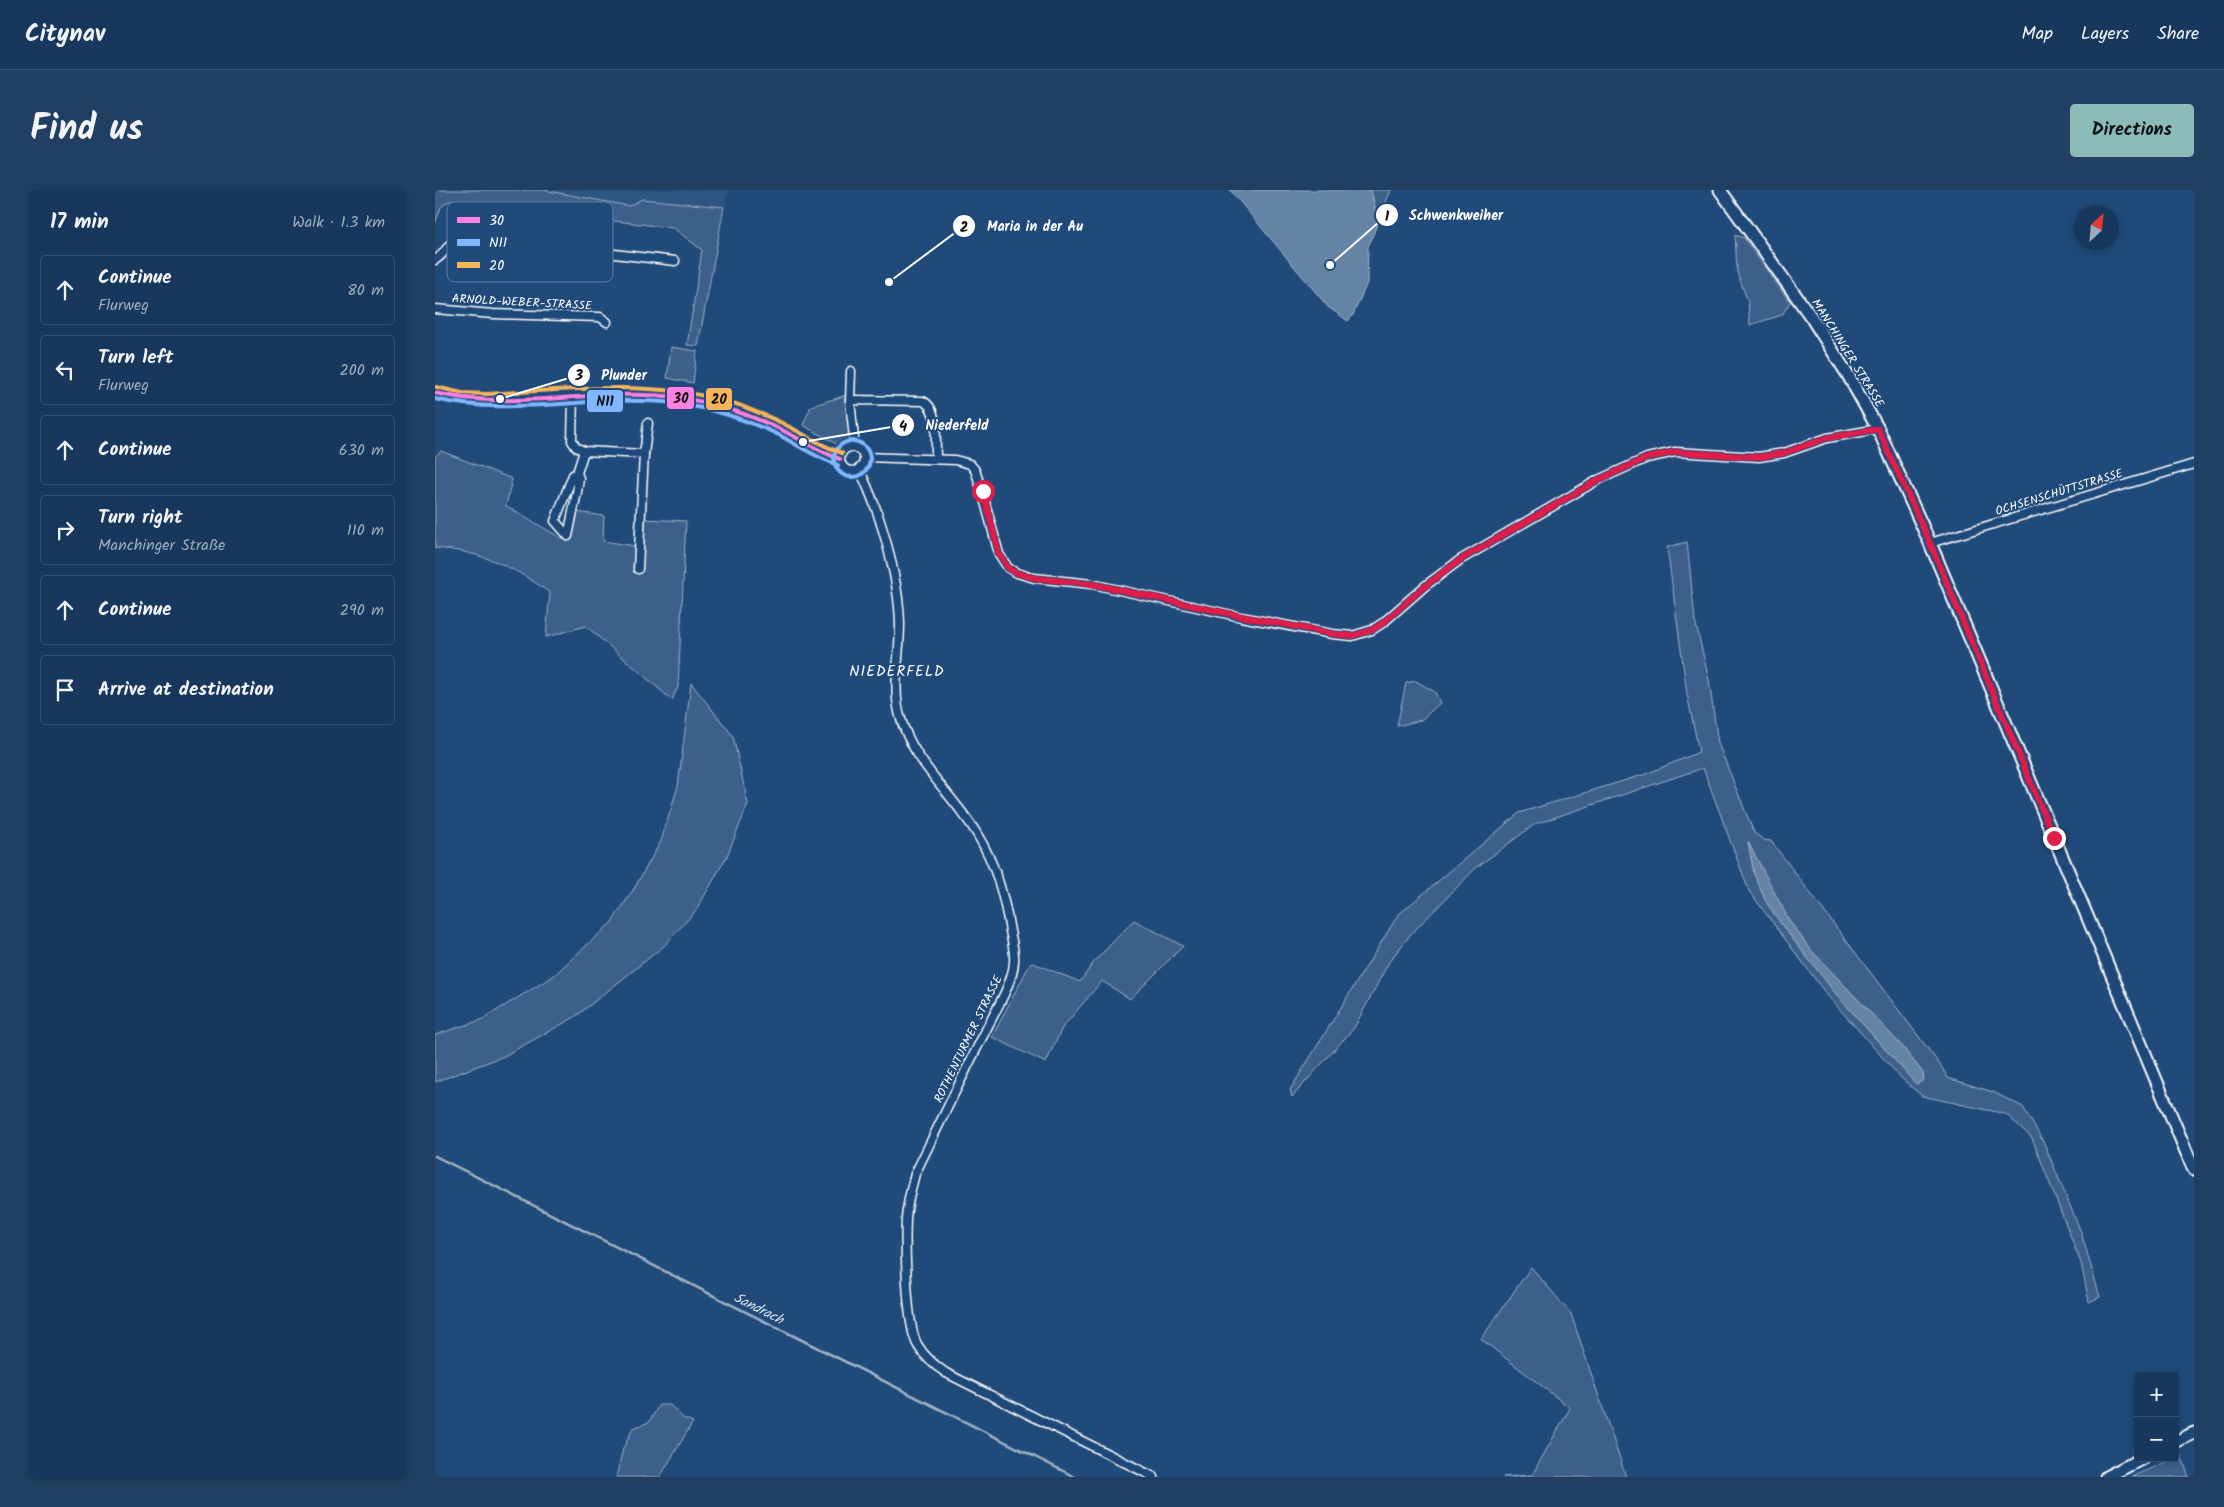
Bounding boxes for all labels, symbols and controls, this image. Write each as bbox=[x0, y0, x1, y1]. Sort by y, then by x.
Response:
text: Citynav bbox=[25, 15, 105, 54]
text: Map bbox=[2022, 20, 2053, 49]
text: Layers bbox=[2081, 20, 2129, 49]
text: Share bbox=[2157, 20, 2199, 49]
text: Find us bbox=[30, 102, 143, 158]
button: Directions bbox=[2070, 104, 2194, 157]
callout: Schwenkweiher bbox=[1374, 201, 1513, 230]
legend bbox=[447, 202, 613, 282]
text: 1 bbox=[1385, 205, 1390, 229]
text: Schwenkweiher bbox=[1409, 205, 1504, 227]
north arrow bbox=[2074, 205, 2119, 250]
text: 17 min bbox=[50, 206, 109, 239]
text: Walk · 1.3 km bbox=[292, 210, 385, 235]
text: 30 bbox=[489, 210, 504, 232]
callout: Maria in der Au bbox=[952, 212, 1093, 241]
text: 2 bbox=[960, 216, 969, 240]
text: Maria in der Au bbox=[987, 216, 1083, 238]
text: N11 bbox=[489, 232, 507, 254]
text: 20 bbox=[489, 255, 504, 277]
text: Continue bbox=[98, 263, 171, 293]
icon: ahead bbox=[51, 276, 79, 304]
text: 80 m bbox=[347, 278, 384, 303]
street label: ARNOLD-WEBER-STRASSE bbox=[452, 289, 593, 316]
text: Flurweg bbox=[98, 293, 149, 318]
street label: MANCHINGER STRASSE bbox=[1806, 295, 1889, 412]
text: Turn left bbox=[98, 343, 173, 373]
icon: left bbox=[51, 356, 79, 384]
text: 200 m bbox=[340, 358, 384, 383]
callout: Plunder bbox=[566, 360, 657, 389]
text: 3 bbox=[574, 364, 583, 388]
text: Plunder bbox=[601, 365, 648, 387]
text: Flurweg bbox=[98, 373, 149, 398]
line badge: 30 bbox=[666, 386, 695, 410]
line badge: 20 bbox=[705, 387, 733, 411]
text: 30 bbox=[673, 388, 689, 410]
line badge: N11 bbox=[586, 389, 624, 413]
text: 20 bbox=[711, 389, 727, 411]
text: N11 bbox=[596, 391, 614, 413]
callout: Niederfeld bbox=[891, 411, 999, 440]
text: 4 bbox=[899, 415, 907, 439]
text: Niederfeld bbox=[926, 415, 989, 437]
text: Continue bbox=[98, 435, 171, 465]
icon: ahead bbox=[51, 436, 79, 464]
text: 630 m bbox=[339, 438, 384, 463]
street label: OCHSENSCHÜTTSTRASSE bbox=[1993, 464, 2126, 521]
route start bbox=[972, 480, 995, 503]
text: Turn right bbox=[98, 503, 183, 533]
icon: right bbox=[51, 516, 79, 544]
text: 110 m bbox=[347, 518, 384, 543]
text: Manchinger Straße bbox=[98, 533, 225, 558]
text: Continue bbox=[98, 595, 171, 625]
icon: ahead bbox=[51, 596, 79, 624]
text: 290 m bbox=[340, 598, 384, 623]
district label: NIEDERFELD bbox=[849, 660, 945, 684]
text: Arrive at destination bbox=[98, 675, 274, 705]
icon: arrive bbox=[51, 676, 79, 704]
route end bbox=[2043, 827, 2066, 850]
street label: ROTHENTURMER STRASSE bbox=[929, 971, 1008, 1106]
water label: Sandrach bbox=[730, 1287, 789, 1331]
map controls bbox=[2134, 1372, 2179, 1462]
button: + bbox=[2134, 1372, 2179, 1417]
button: − bbox=[2134, 1417, 2179, 1462]

